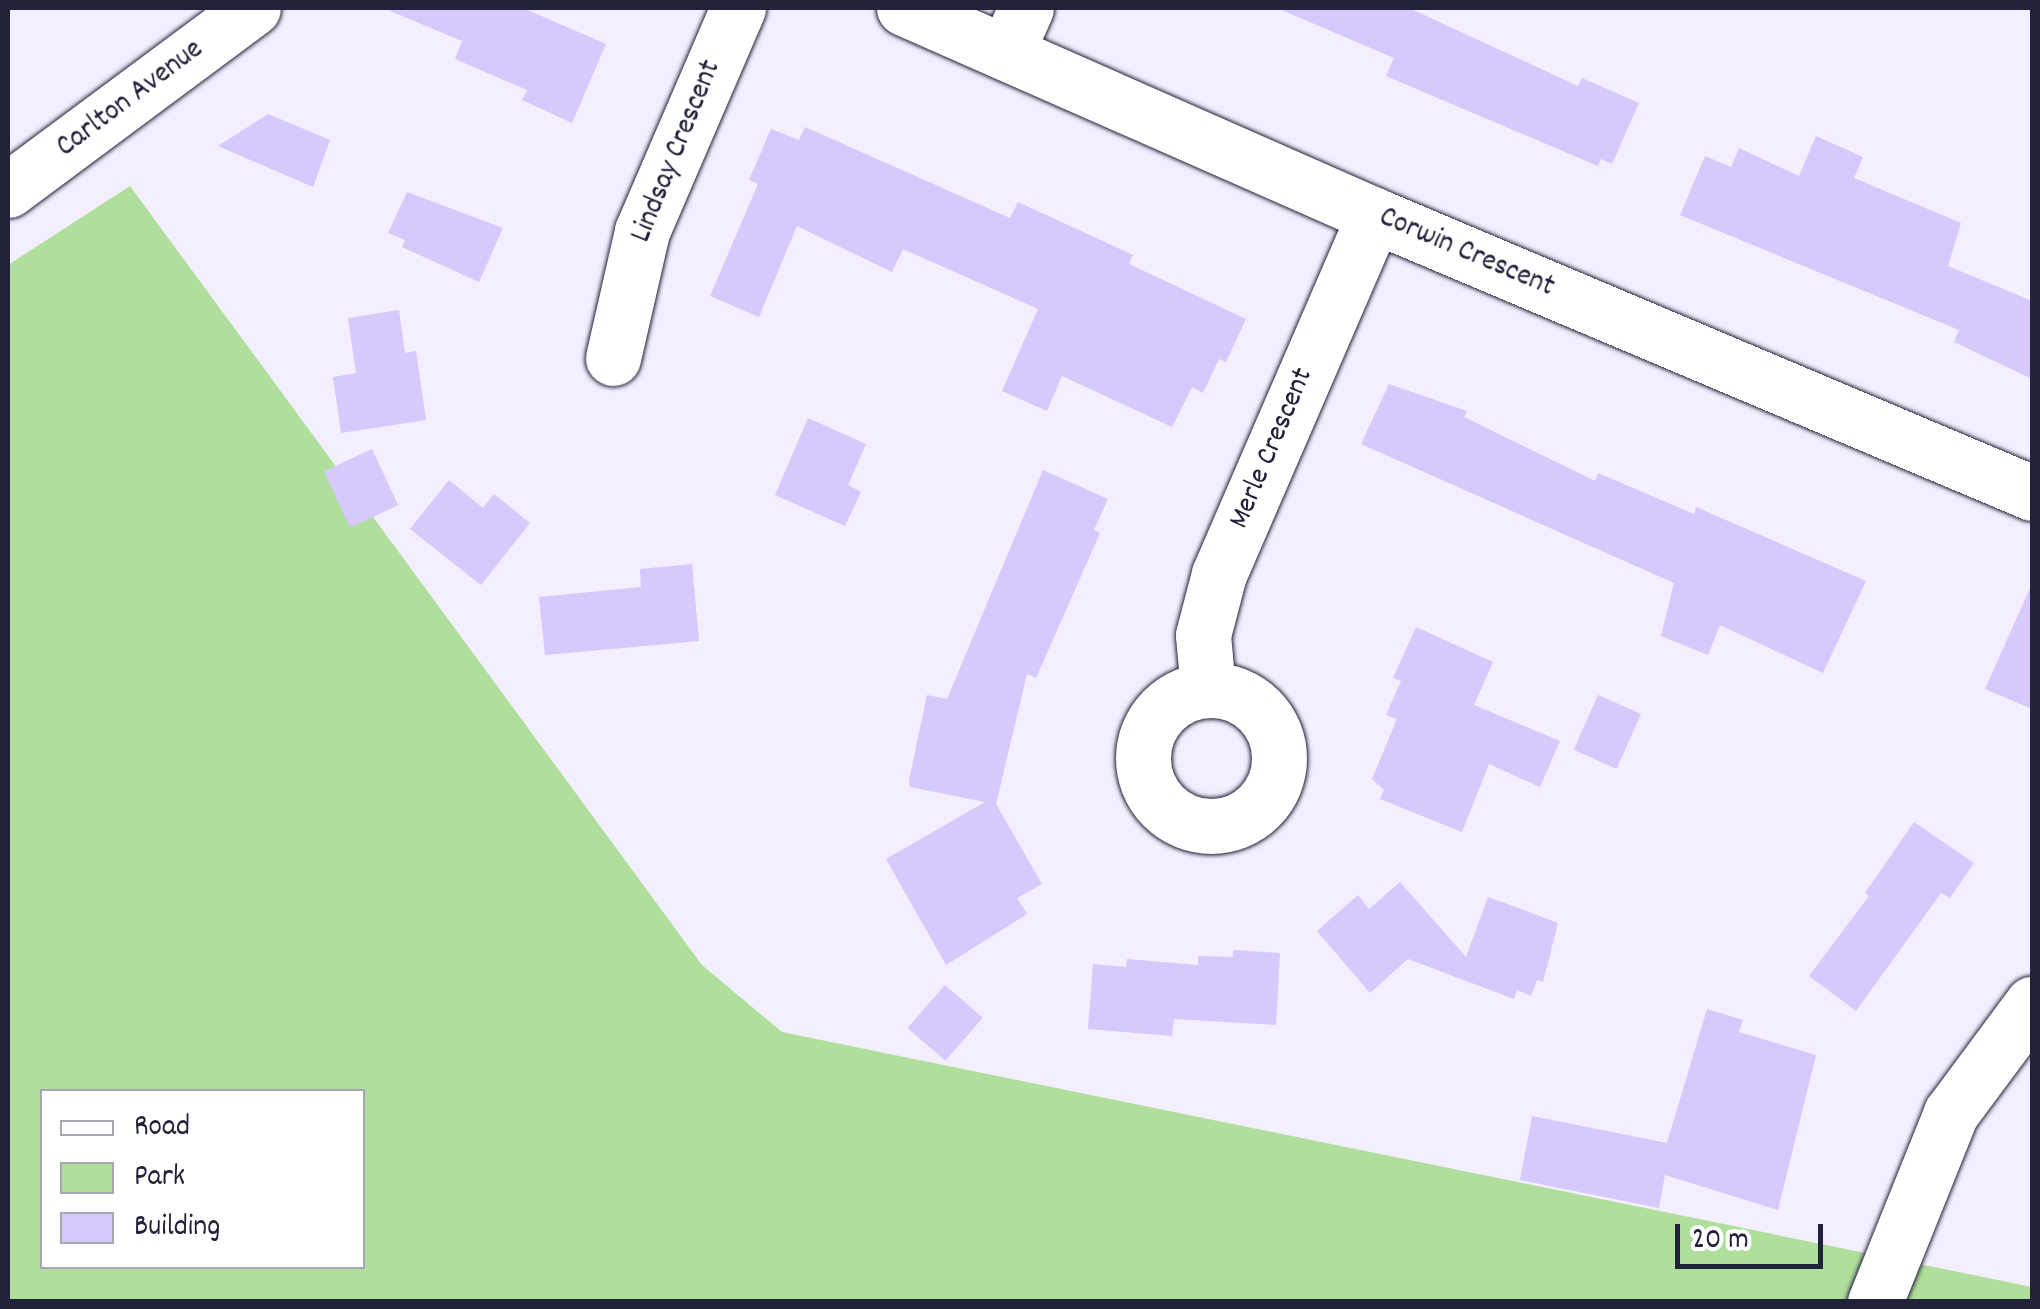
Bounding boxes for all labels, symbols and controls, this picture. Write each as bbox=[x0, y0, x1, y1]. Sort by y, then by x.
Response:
street label: Carlton Avenue bbox=[51, 33, 211, 167]
street label: Lindsay Crescent bbox=[625, 56, 731, 248]
street label: Corwin Crescent bbox=[1373, 201, 1559, 307]
street label: Merle Crescent bbox=[1223, 363, 1323, 535]
legend bbox=[40, 1089, 365, 1269]
text: Road bbox=[134, 1107, 190, 1150]
text: Park bbox=[134, 1157, 185, 1200]
scale bar bbox=[1680, 1204, 1828, 1266]
text: Building bbox=[134, 1207, 220, 1250]
text: 20 m bbox=[1692, 1220, 1749, 1263]

